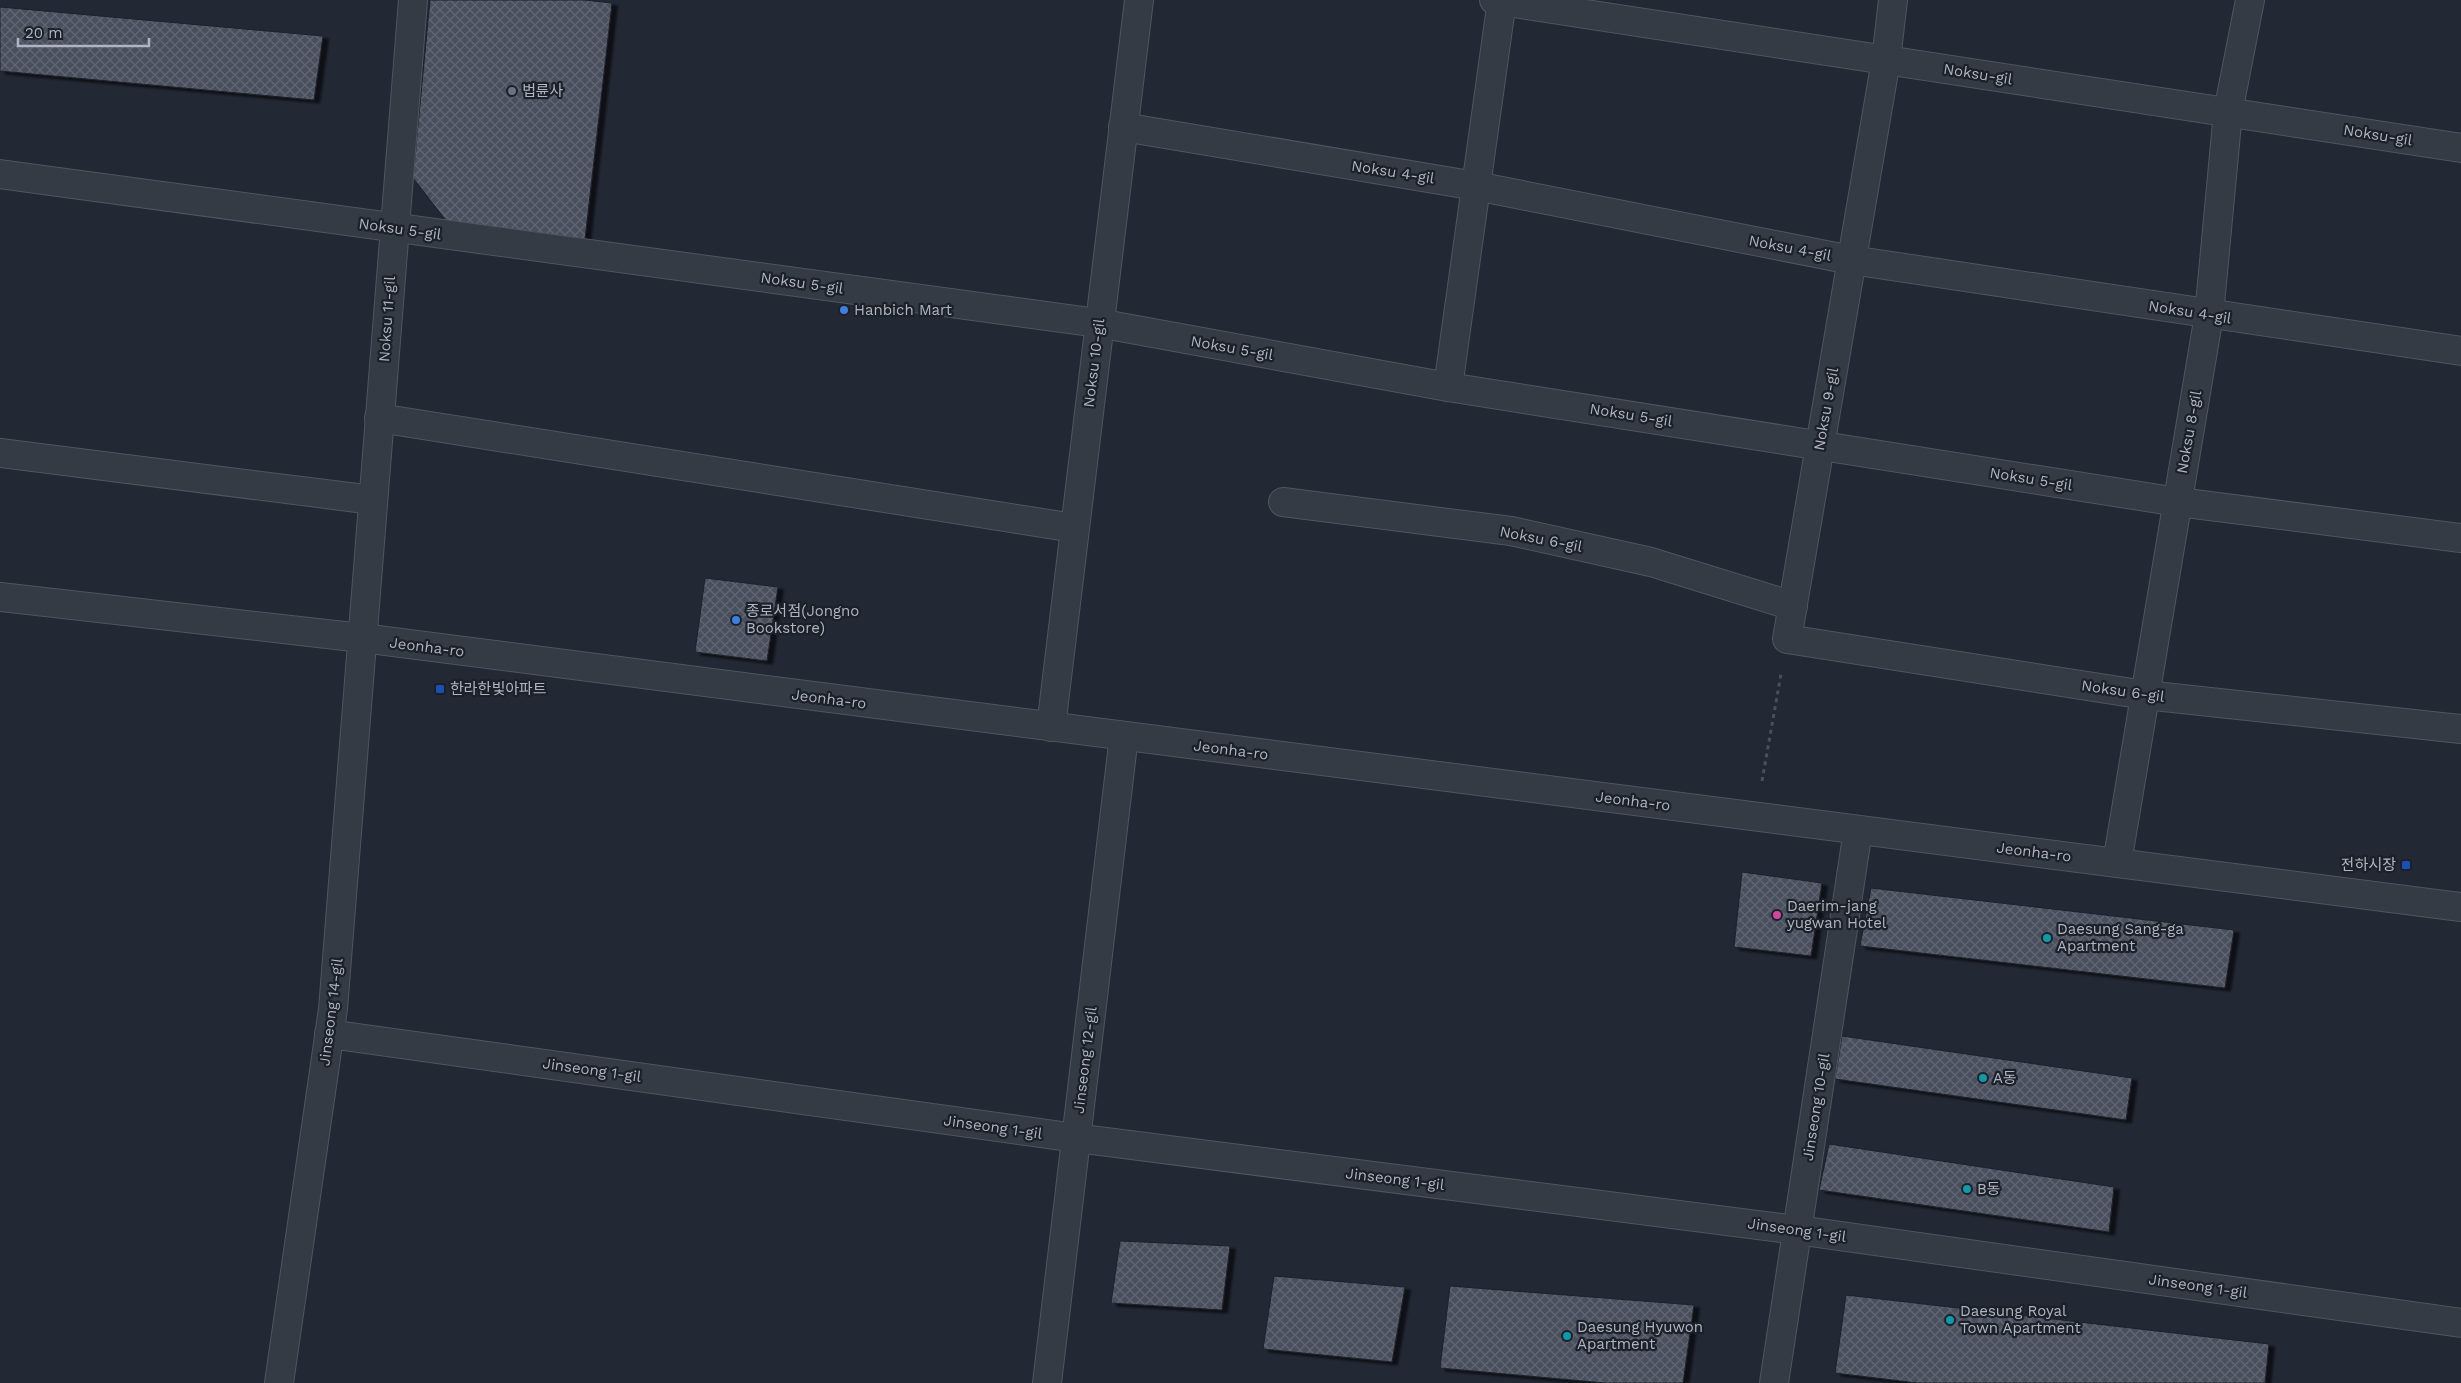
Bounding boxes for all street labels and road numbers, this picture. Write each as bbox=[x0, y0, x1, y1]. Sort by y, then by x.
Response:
street label: Noksu-gil bbox=[1942, 60, 2014, 88]
street label: Noksu-gil bbox=[2342, 121, 2414, 149]
street label: Noksu 4-gil bbox=[1350, 157, 1436, 188]
street label: Noksu 5-gil bbox=[357, 214, 443, 244]
street label: Noksu 4-gil bbox=[1747, 231, 1833, 265]
street label: Noksu 5-gil bbox=[759, 268, 845, 298]
street label: Noksu 11-gil bbox=[375, 275, 399, 363]
street label: Noksu 4-gil bbox=[2147, 297, 2233, 328]
street label: Noksu 10-gil bbox=[1080, 317, 1108, 409]
street label: Noksu 5-gil bbox=[1189, 332, 1275, 364]
street label: Noksu 9-gil bbox=[1810, 366, 1842, 452]
street label: Noksu 8-gil bbox=[2173, 389, 2205, 475]
street label: Noksu 5-gil bbox=[1588, 400, 1674, 430]
street label: Noksu 5-gil bbox=[1988, 464, 2074, 494]
street label: Noksu 6-gil bbox=[1498, 522, 1584, 556]
street label: Jeonha-ro bbox=[388, 633, 466, 661]
street label: Noksu 6-gil bbox=[2080, 676, 2166, 706]
street label: Jeonha-ro bbox=[790, 685, 868, 713]
street label: Jeonha-ro bbox=[1192, 736, 1270, 764]
street label: Jeonha-ro bbox=[1594, 787, 1672, 815]
street label: Jeonha-ro bbox=[1995, 838, 2073, 866]
street label: Jinseong 14-gil bbox=[315, 957, 347, 1067]
street label: Jinseong 12-gil bbox=[1069, 1005, 1101, 1115]
street label: Jinseong 10-gil bbox=[1799, 1052, 1833, 1162]
street label: Jinseong 1-gil bbox=[542, 1054, 643, 1086]
street label: Jinseong 1-gil bbox=[943, 1111, 1044, 1143]
street label: Jinseong 1-gil bbox=[1345, 1164, 1446, 1194]
street label: Jinseong 1-gil bbox=[1747, 1214, 1848, 1246]
street label: Jinseong 1-gil bbox=[2148, 1270, 2249, 1302]

